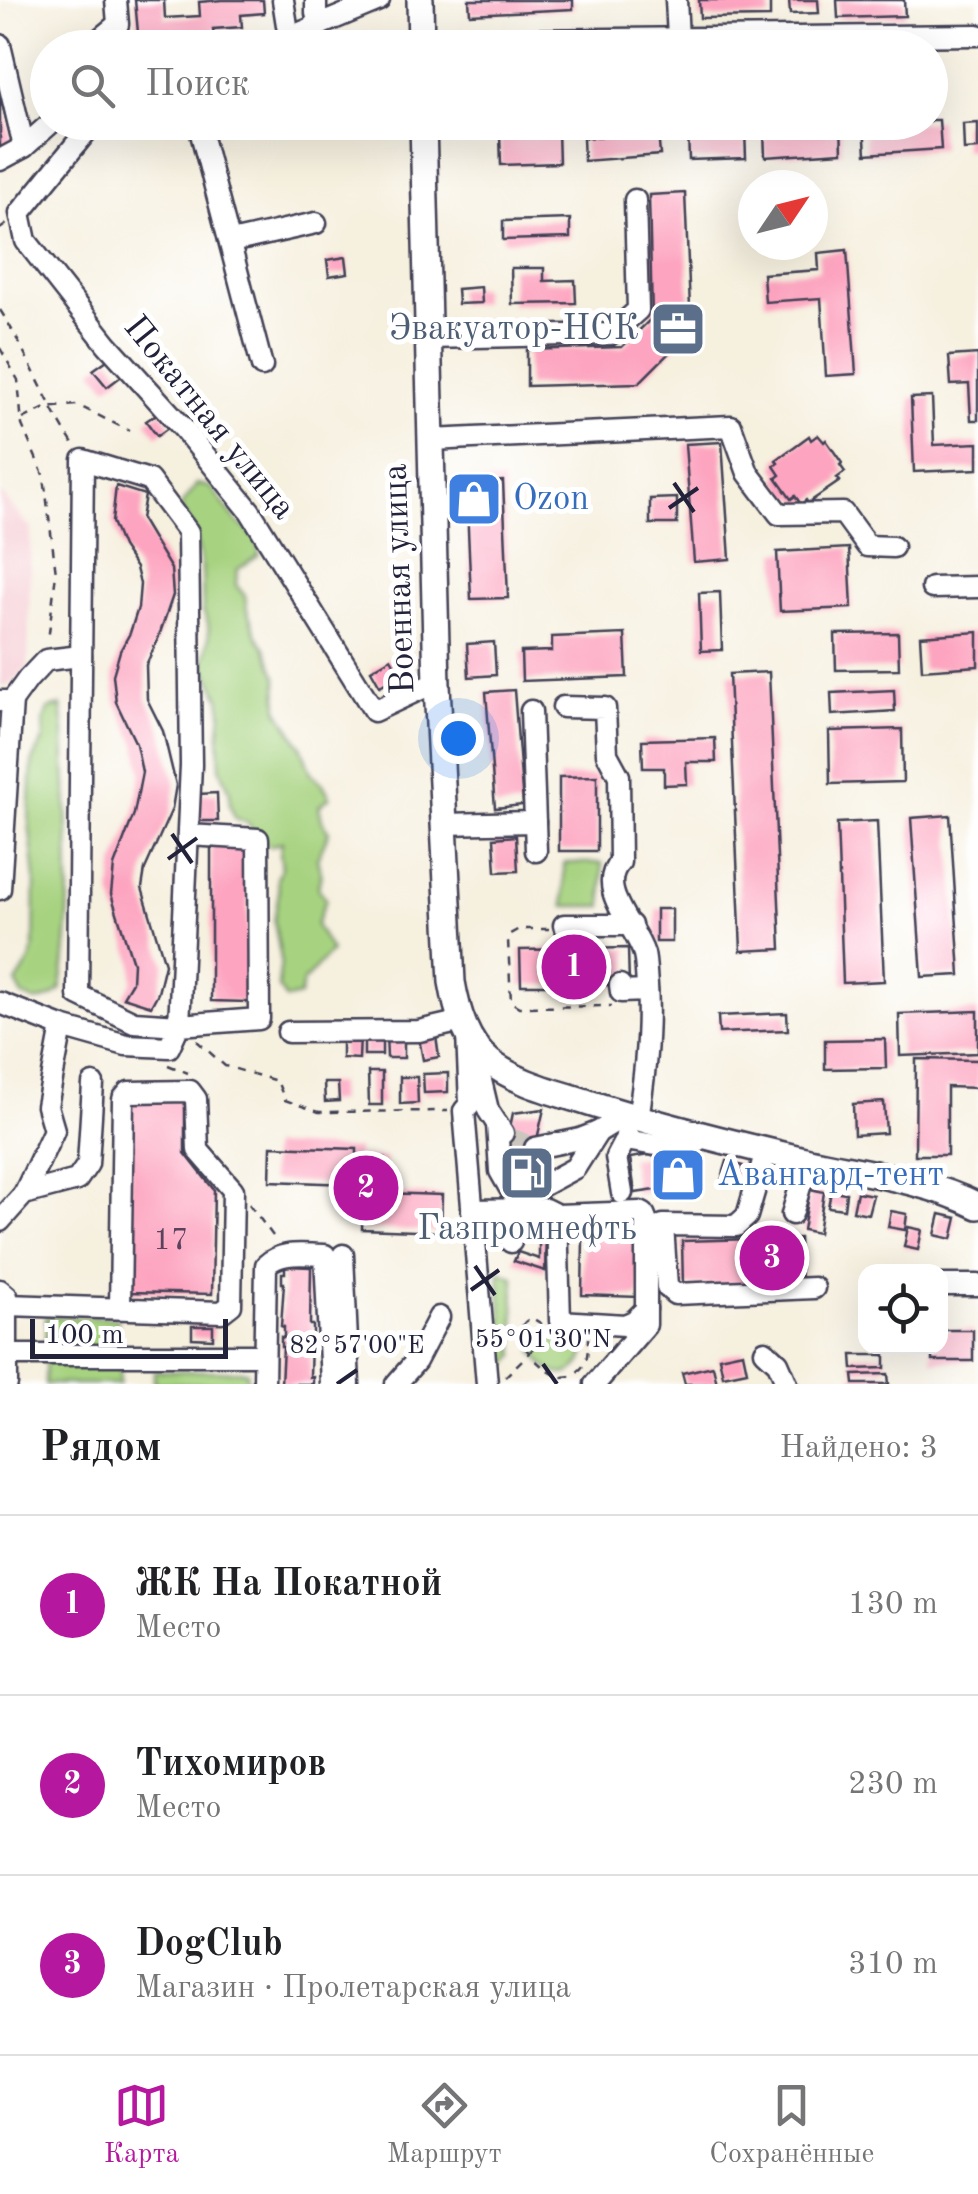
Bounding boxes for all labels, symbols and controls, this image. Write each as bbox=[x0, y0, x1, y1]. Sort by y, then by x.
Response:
search box bbox=[30, 30, 948, 140]
icon: search bbox=[65, 58, 120, 113]
text: Поиск bbox=[145, 66, 250, 104]
north arrow bbox=[738, 170, 828, 260]
office icon: Эвакуатор-НСК bbox=[648, 299, 708, 359]
street label: Покатная улица bbox=[117, 310, 301, 526]
place label: Эвакуатор-НСК bbox=[389, 312, 639, 347]
street label: Военная улица bbox=[378, 463, 422, 695]
shop icon: Ozon bbox=[444, 469, 504, 529]
place label: Ozon bbox=[513, 482, 589, 517]
your location bbox=[433, 713, 484, 764]
pin: 1 bbox=[542, 930, 606, 1004]
fuel station icon: Газпромнефть bbox=[497, 1143, 557, 1203]
shop icon: Авангард-тент bbox=[648, 1145, 708, 1205]
pin: 2 bbox=[334, 1150, 398, 1226]
place label: Авангард-тент bbox=[717, 1158, 944, 1193]
place label: Газпромнефть bbox=[417, 1212, 637, 1248]
pin: 3 bbox=[740, 1220, 804, 1296]
house number: 17 bbox=[154, 1226, 188, 1256]
map controls bbox=[858, 1264, 948, 1354]
button: locate bbox=[858, 1264, 948, 1354]
scale bar bbox=[30, 1314, 228, 1358]
text: 100 m bbox=[45, 1322, 124, 1350]
text: 55°01'30"N bbox=[475, 1328, 611, 1353]
text: 82°57'00"E bbox=[290, 1334, 424, 1359]
text: Рядом bbox=[40, 1428, 162, 1470]
text: Найдено: 3 bbox=[779, 1433, 938, 1465]
text: ЖК На Покатной bbox=[135, 1566, 442, 1604]
text: 1 bbox=[63, 1589, 82, 1621]
text: 130 m bbox=[848, 1589, 938, 1621]
text: Место bbox=[135, 1613, 221, 1645]
text: Тихомиров bbox=[135, 1746, 327, 1784]
text: 2 bbox=[63, 1769, 82, 1801]
text: 230 m bbox=[848, 1769, 938, 1801]
text: Место bbox=[135, 1793, 221, 1825]
text: DogClub bbox=[135, 1926, 283, 1964]
text: 3 bbox=[63, 1949, 82, 1981]
text: 310 m bbox=[848, 1949, 938, 1981]
text: Магазин · Пролетарская улица bbox=[135, 1973, 571, 2005]
tab: Карта bbox=[104, 2078, 179, 2173]
tab: Маршрут bbox=[387, 2078, 502, 2173]
tab: Сохранённые bbox=[709, 2078, 874, 2173]

